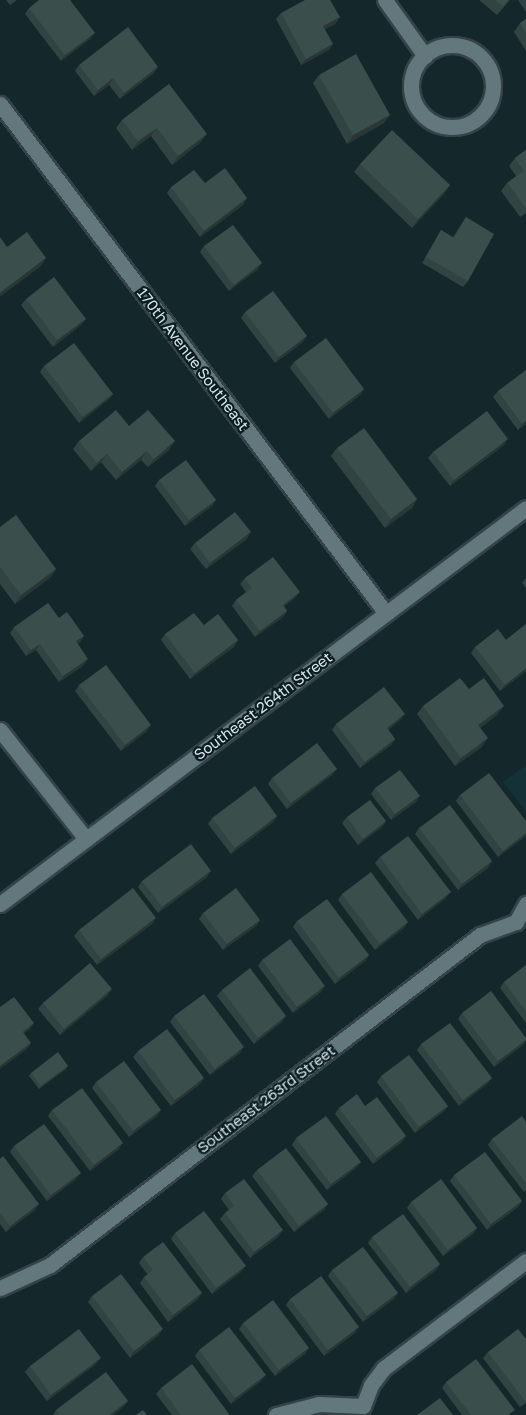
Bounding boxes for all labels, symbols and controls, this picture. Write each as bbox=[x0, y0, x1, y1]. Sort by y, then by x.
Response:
street label: 170th Avenue Southeast bbox=[133, 284, 253, 434]
street label: Southeast 264th Street bbox=[190, 648, 336, 764]
street label: Southeast 263rd Street bbox=[194, 1041, 338, 1157]

